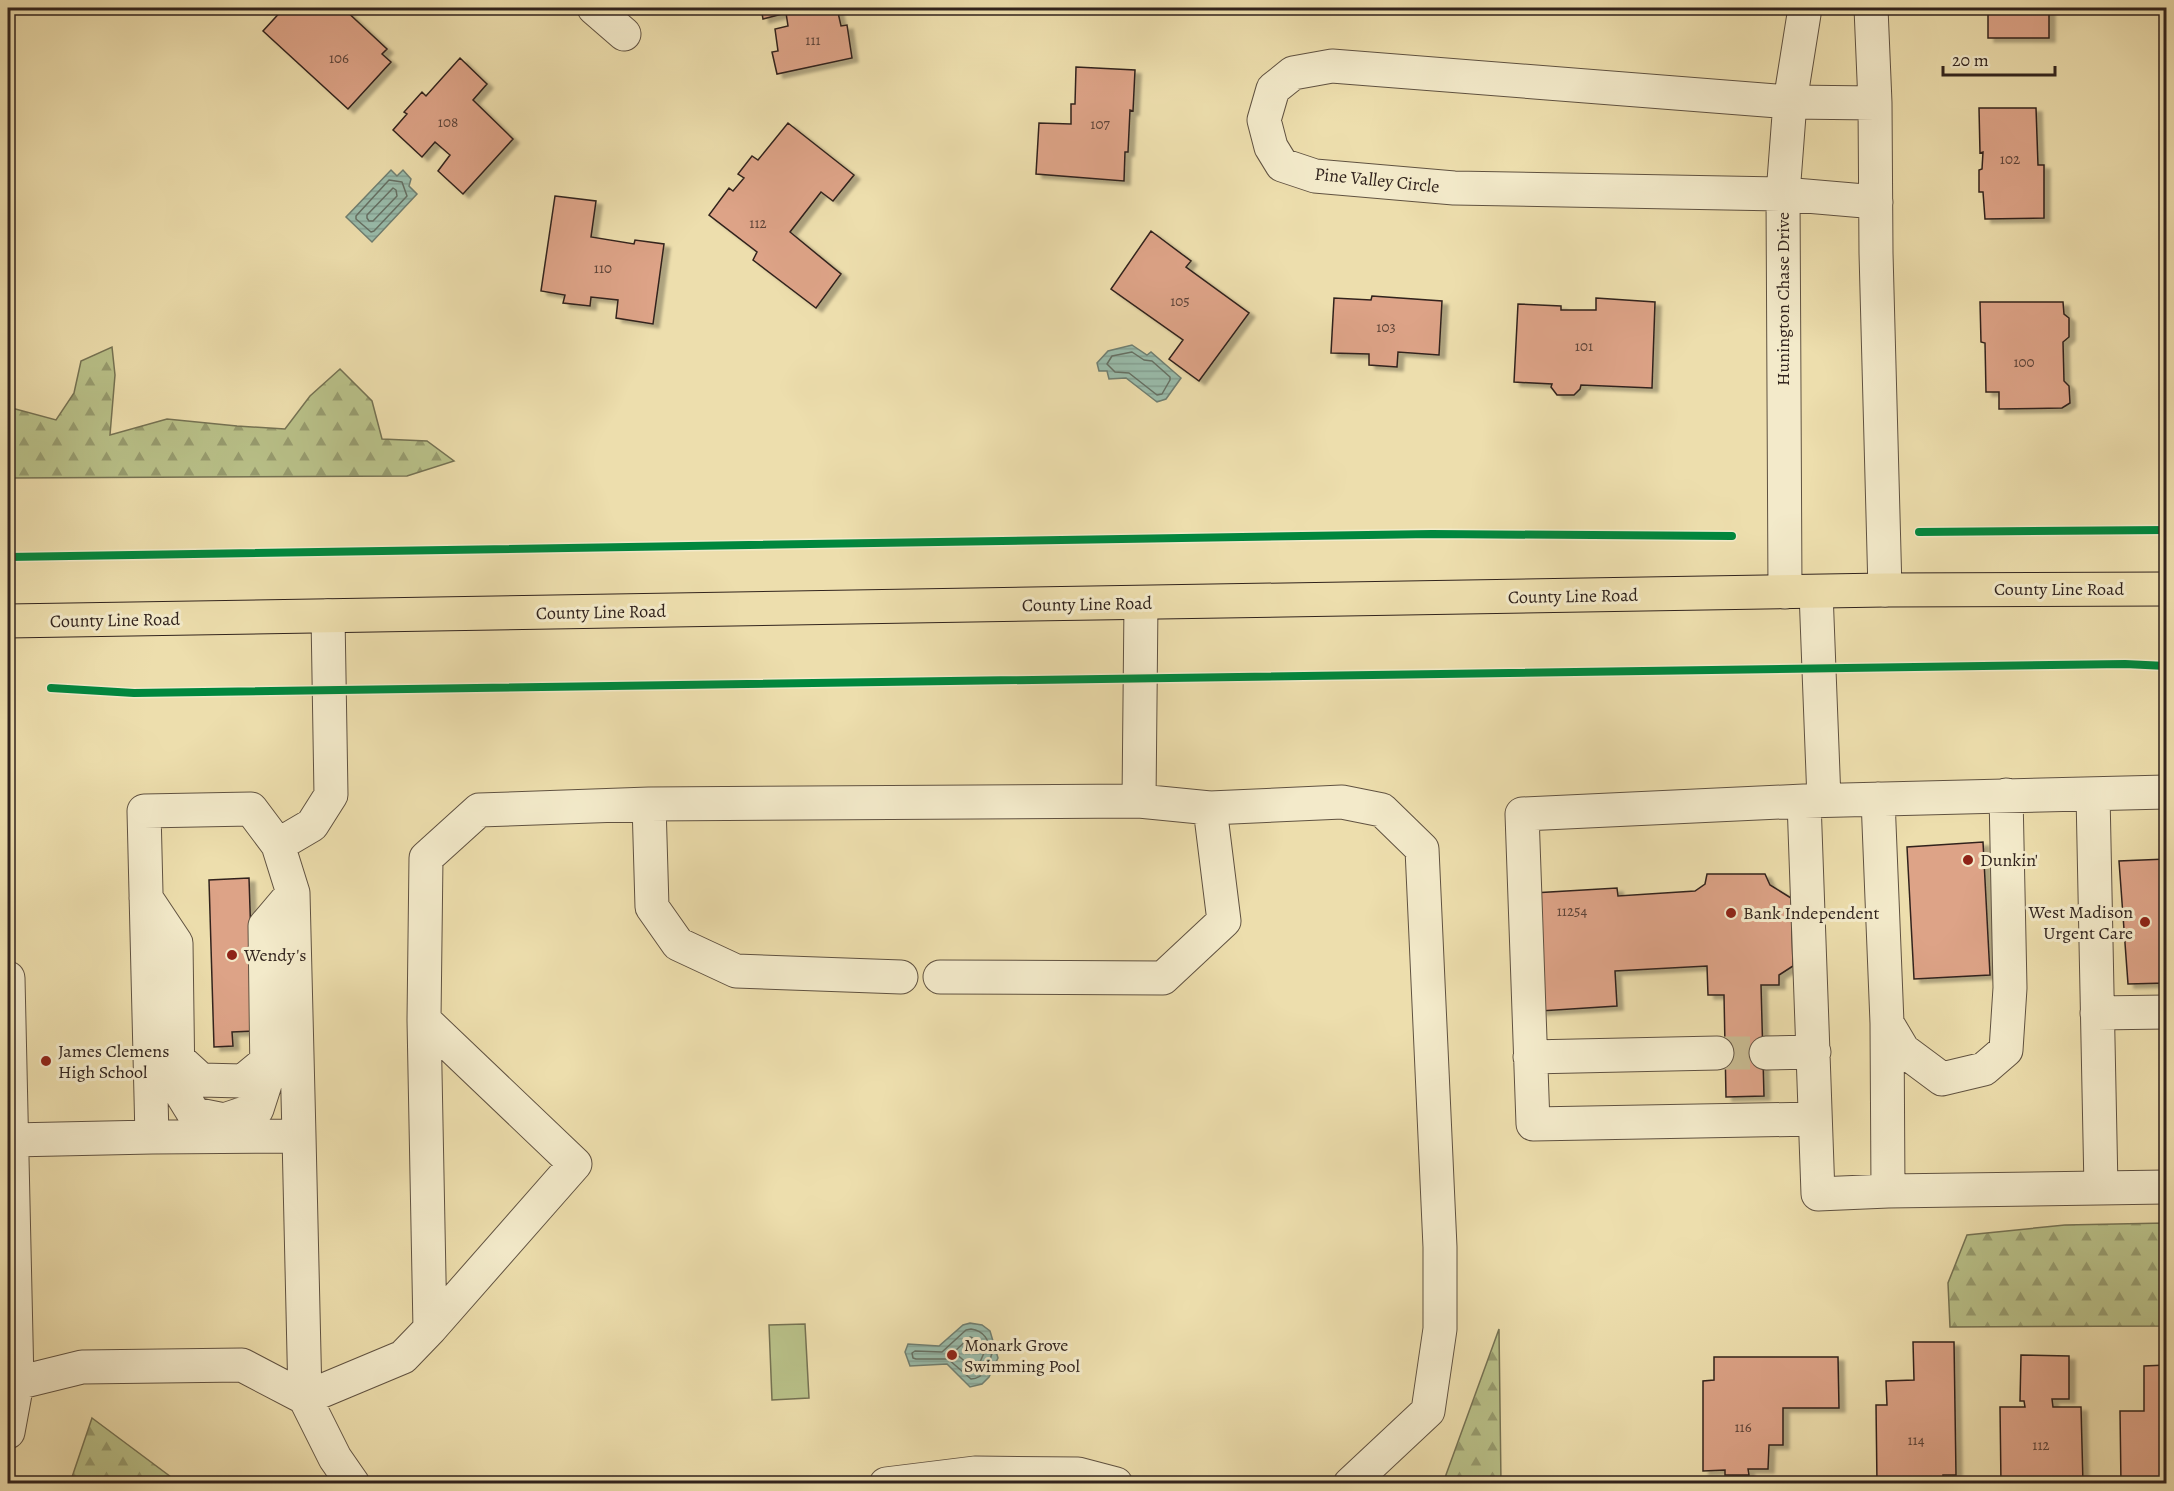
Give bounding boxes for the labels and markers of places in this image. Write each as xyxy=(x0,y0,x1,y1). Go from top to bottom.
place label: Dunkin' xyxy=(1980,848,2038,872)
marker: Dunkin' xyxy=(1961,853,1975,867)
place label: West Madison Urgent Care xyxy=(2028,900,2133,945)
place label: Bank Independent xyxy=(1743,901,1879,925)
marker: Bank Independent xyxy=(1724,906,1738,920)
marker: West Madison Urgent Care xyxy=(2138,915,2152,929)
place label: Wendy's xyxy=(243,943,307,967)
marker: Wendy's xyxy=(225,948,239,962)
place label: James Clemens High School xyxy=(58,1039,169,1084)
marker: James Clemens High School xyxy=(39,1054,53,1068)
place label: Monark Grove Swimming Pool xyxy=(964,1333,1080,1378)
marker: Monark Grove Swimming Pool xyxy=(945,1348,959,1362)

